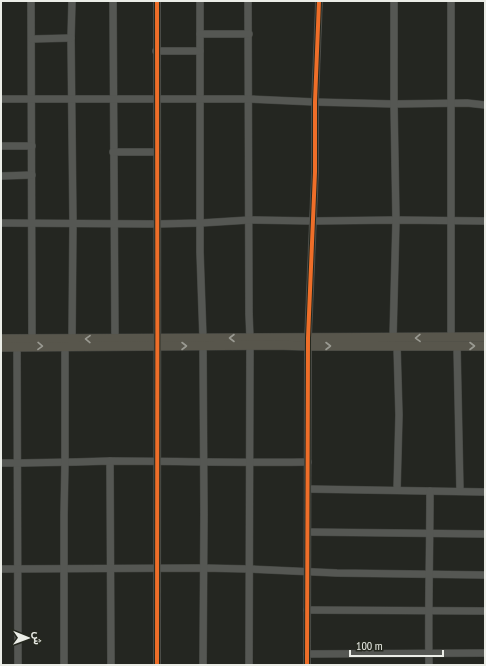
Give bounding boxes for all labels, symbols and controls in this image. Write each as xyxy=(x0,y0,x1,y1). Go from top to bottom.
one-way arrow xyxy=(85,334,91,343)
one-way arrow xyxy=(229,334,235,342)
one-way arrow xyxy=(415,334,421,342)
one-way arrow xyxy=(37,342,43,351)
one-way arrow xyxy=(181,342,187,350)
one-way arrow xyxy=(325,342,331,350)
one-way arrow xyxy=(469,342,475,350)
north arrow xyxy=(8,618,48,658)
text: ش xyxy=(31,631,45,645)
scale bar xyxy=(350,632,443,658)
text: 100 m xyxy=(356,638,383,653)

